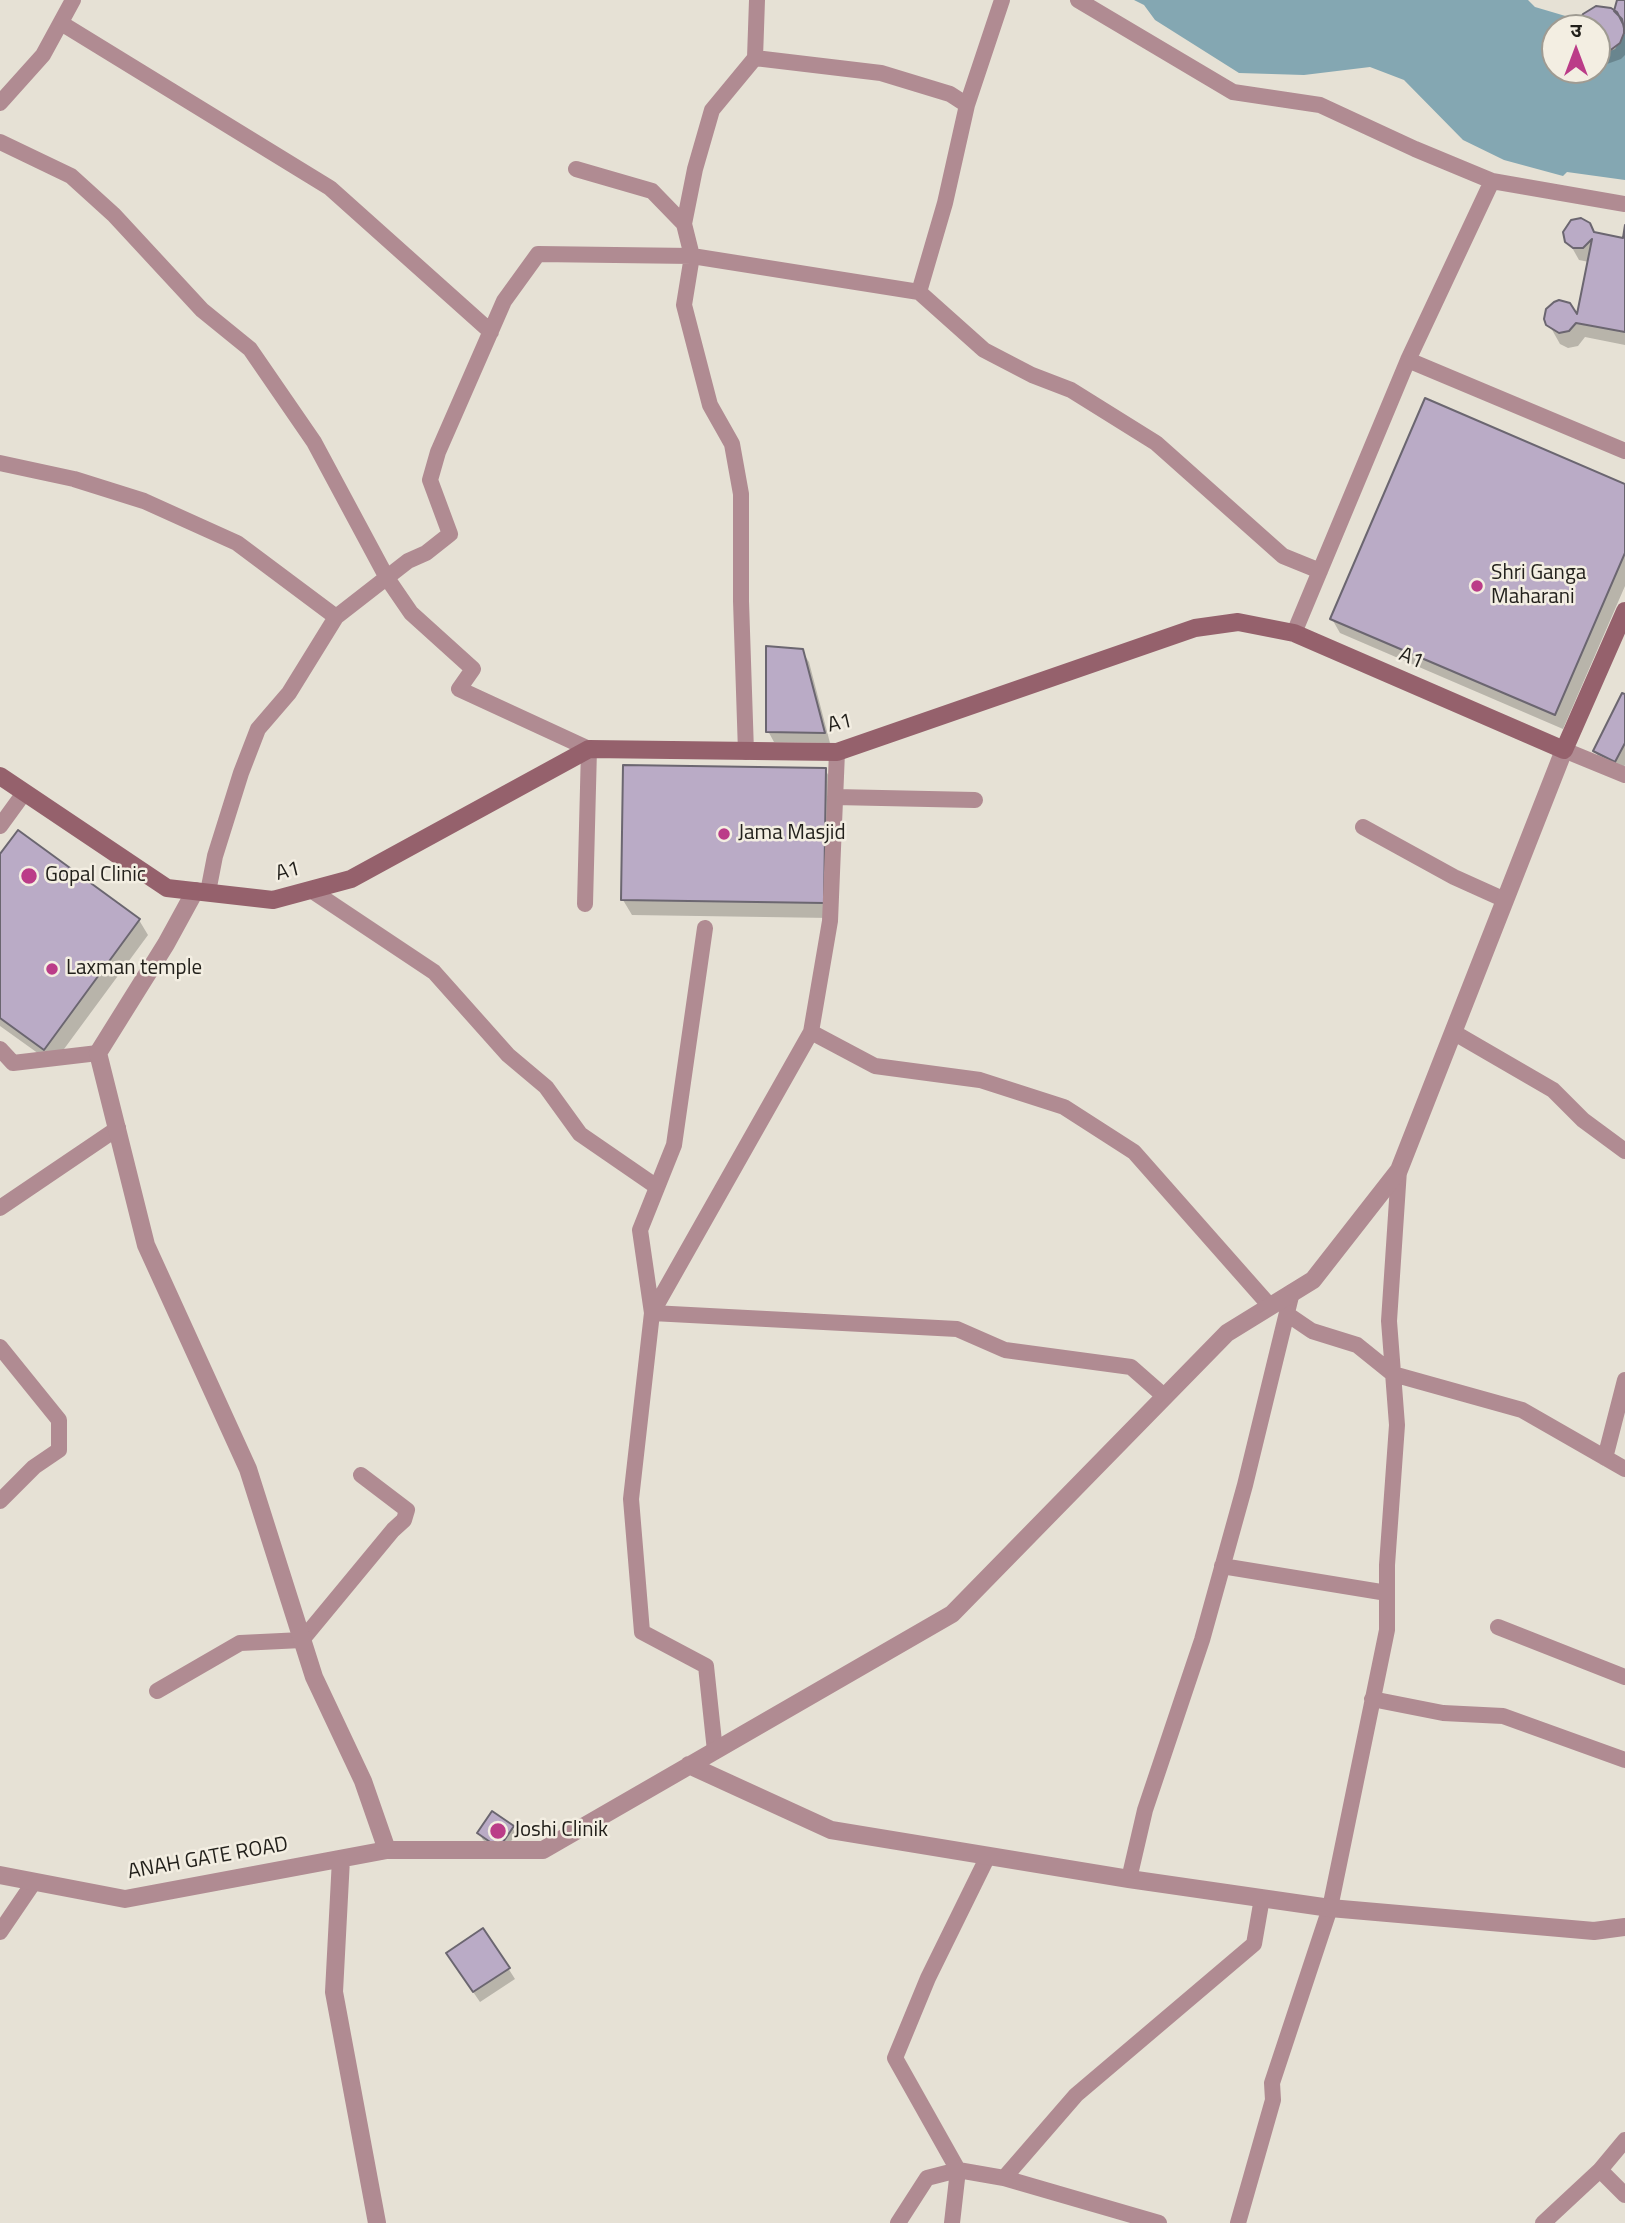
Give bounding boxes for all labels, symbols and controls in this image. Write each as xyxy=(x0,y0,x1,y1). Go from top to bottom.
north arrow xyxy=(1541,14,1611,84)
text: उ xyxy=(1570,15,1582,44)
place label: Shri Ganga Maharani xyxy=(1491,561,1586,611)
marker: Shri Ganga Maharani xyxy=(1469,578,1485,594)
street label: A1 xyxy=(1395,643,1427,675)
street label: A1 xyxy=(825,709,855,739)
place label: Jama Masjid xyxy=(738,821,846,847)
marker: Jama Masjid xyxy=(716,826,732,842)
street label: A1 xyxy=(273,857,303,887)
place label: Gopal Clinic xyxy=(45,863,146,889)
marker: Gopal Clinic xyxy=(19,866,39,886)
place label: Laxman temple xyxy=(66,956,202,982)
marker: Laxman temple xyxy=(44,961,60,977)
place label: Joshi Clinik xyxy=(514,1818,608,1844)
marker: Joshi Clinik xyxy=(488,1821,508,1841)
street label: ANAH GATE ROAD xyxy=(126,1832,290,1886)

